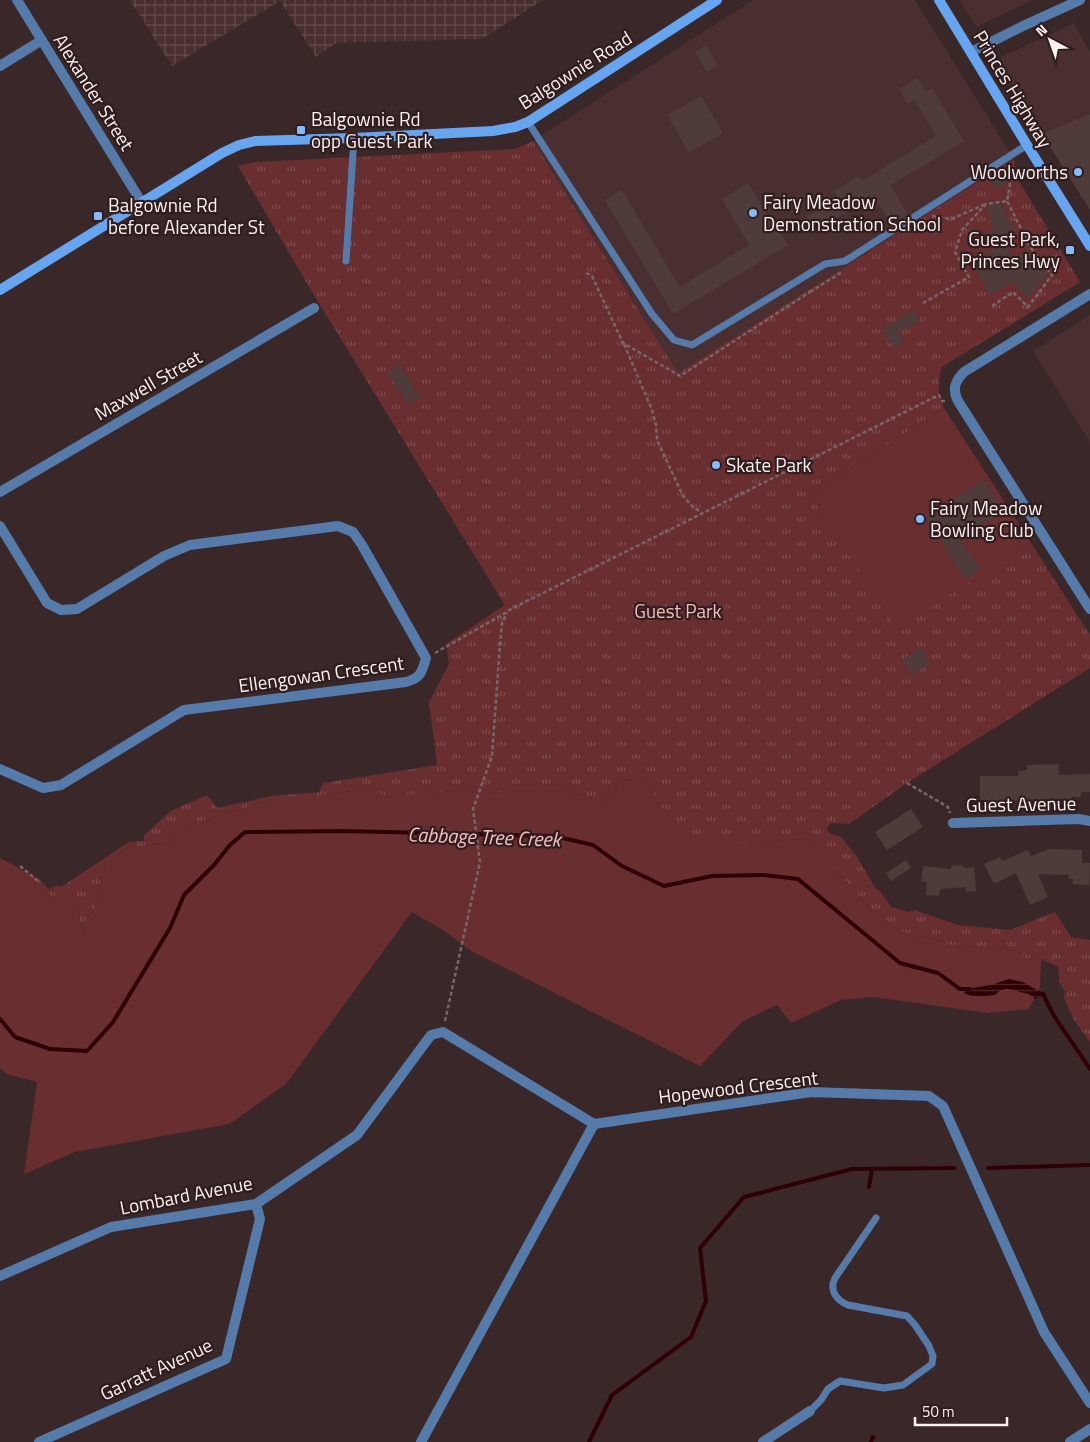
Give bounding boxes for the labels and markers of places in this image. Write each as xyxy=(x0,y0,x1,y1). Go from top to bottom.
place label: Balgownie Rd opp Guest Park xyxy=(311,104,433,155)
marker: Balgownie Rd opp Guest Park xyxy=(295,124,307,136)
place label: Woolworths xyxy=(970,157,1068,186)
marker: Woolworths xyxy=(1072,166,1084,178)
place label: Fairy Meadow Demonstration School xyxy=(763,187,941,238)
place label: Balgownie Rd before Alexander St xyxy=(108,190,265,241)
marker: Fairy Meadow Demonstration School xyxy=(747,207,759,219)
marker: Balgownie Rd before Alexander St xyxy=(92,210,104,222)
place label: Guest Park, Princes Hwy xyxy=(961,224,1060,275)
marker: Guest Park, Princes Hwy xyxy=(1064,244,1076,256)
place label: Skate Park xyxy=(726,450,812,479)
marker: Skate Park xyxy=(710,459,722,471)
place label: Fairy Meadow Bowling Club xyxy=(930,493,1042,544)
marker: Fairy Meadow Bowling Club xyxy=(914,513,926,525)

